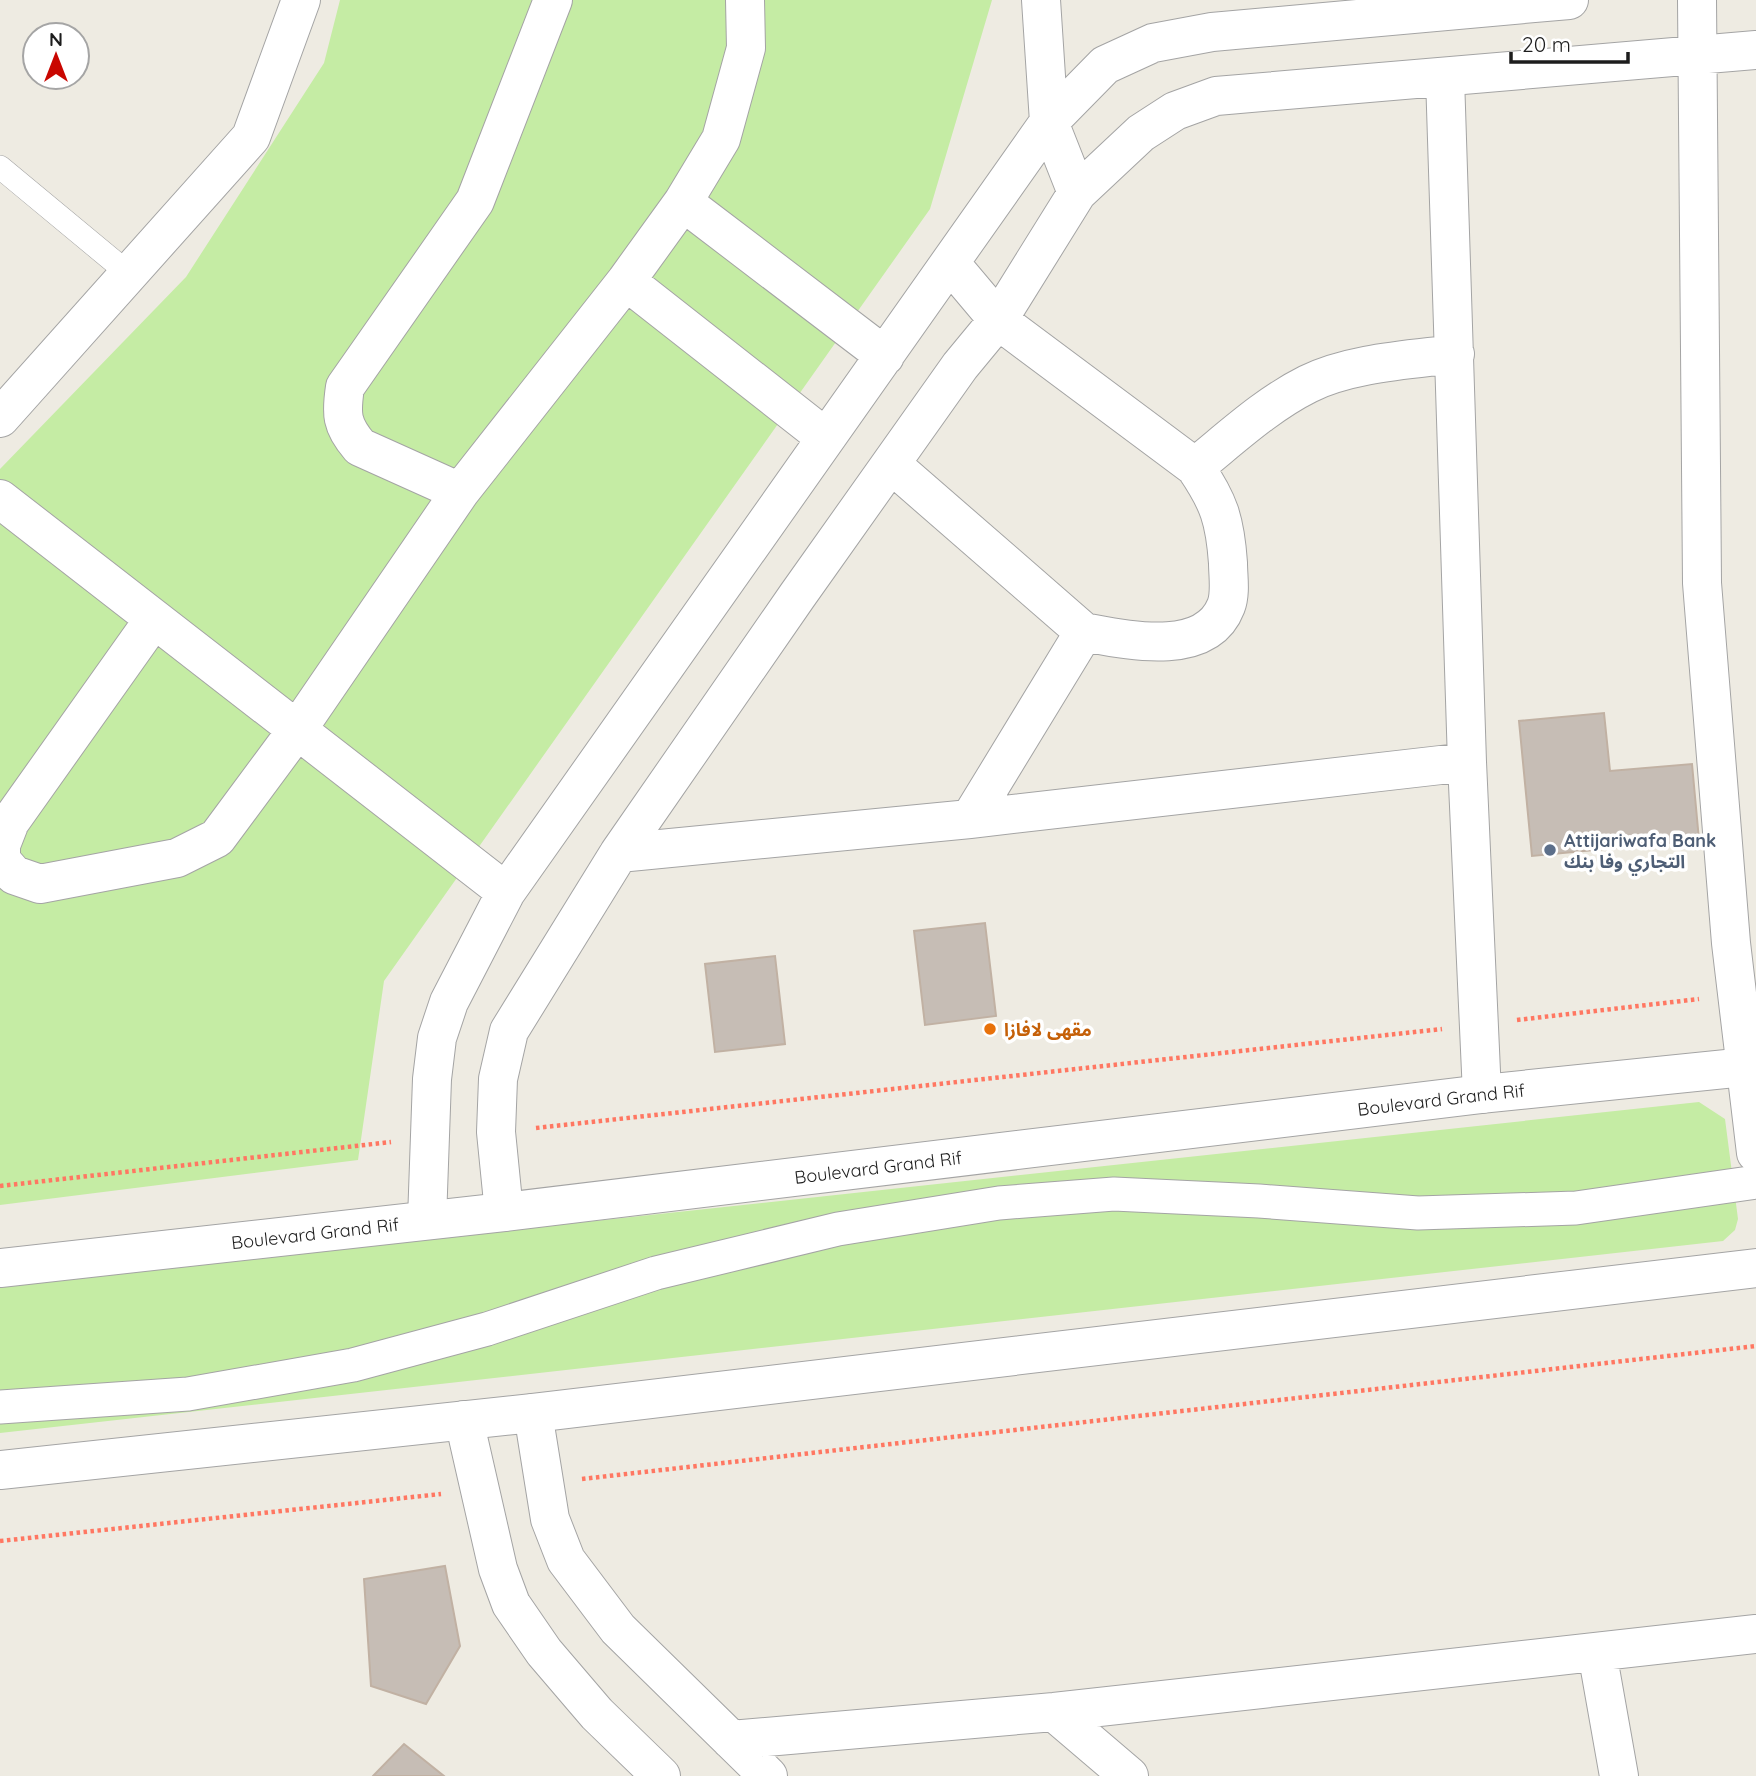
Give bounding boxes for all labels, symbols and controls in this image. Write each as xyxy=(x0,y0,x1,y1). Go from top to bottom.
north arrow xyxy=(21,21,91,91)
scale bar xyxy=(1511,21,1628,65)
text: N xyxy=(49,27,63,51)
text: 20 m xyxy=(1522,31,1571,57)
place label: Attijariwafa Bank التجاري وفا بنك xyxy=(1564,829,1716,876)
marker: Attijariwafa Bank التجاري وفا بنك xyxy=(1542,842,1558,858)
place label: مقهى لافازا xyxy=(1004,1018,1092,1041)
marker: مقهى لافازا xyxy=(982,1021,998,1037)
street label: Boulevard Grand Rif xyxy=(1356,1078,1527,1120)
street label: Boulevard Grand Rif xyxy=(793,1145,964,1188)
street label: Boulevard Grand Rif xyxy=(230,1212,401,1254)

